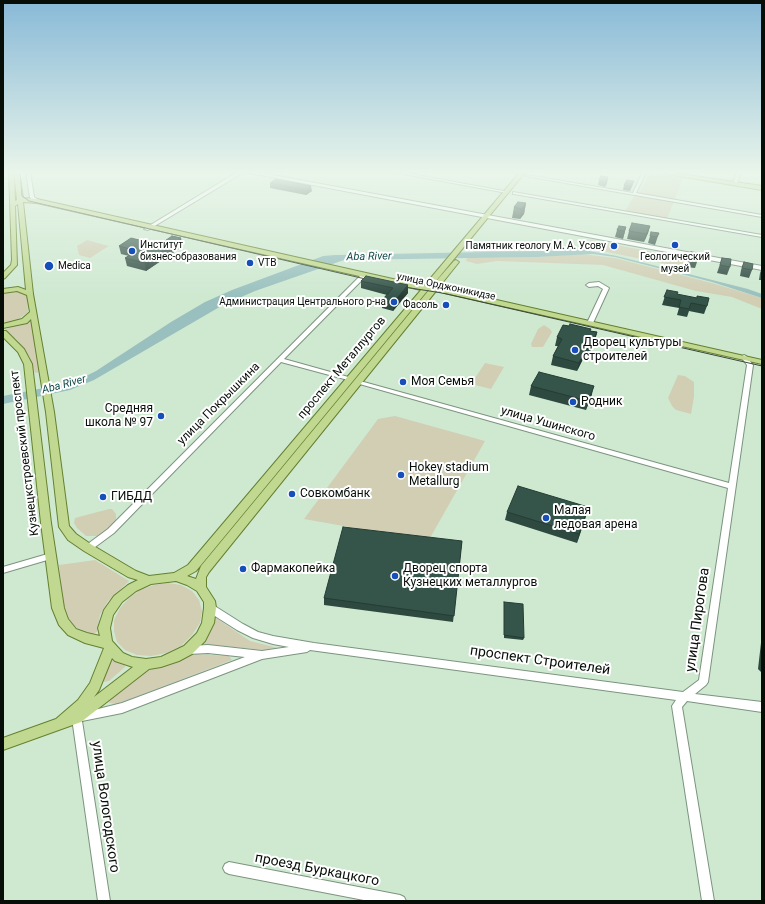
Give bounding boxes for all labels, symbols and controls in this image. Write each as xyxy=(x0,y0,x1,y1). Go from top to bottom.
place label: Институт бизнес-образования xyxy=(140,239,237,262)
place label: Памятник геологу М. А. Усову xyxy=(466,240,606,252)
marker: Геологический музей xyxy=(670,240,680,250)
marker: Памятник геологу М. А. Усову xyxy=(609,241,619,251)
marker: Институт бизнес-образования xyxy=(127,246,137,256)
water label: Aba River xyxy=(346,250,392,264)
place label: Геологический музей xyxy=(640,251,710,274)
place label: VTB xyxy=(258,257,277,269)
marker: VTB xyxy=(245,258,255,268)
marker: Medica xyxy=(43,260,55,272)
place label: Medica xyxy=(58,260,91,272)
street label: улица Орджоникидзе xyxy=(395,271,497,303)
place label: Администрация Центрального р-на xyxy=(219,296,386,308)
marker: Администрация Центрального р-на xyxy=(389,297,399,307)
place label: Фасоль xyxy=(403,299,438,311)
marker: Фасоль xyxy=(441,300,451,310)
street label: проспект Металлургов xyxy=(295,314,389,422)
place label: Дворец культуры строителей xyxy=(583,336,681,364)
marker: Дворец культуры строителей xyxy=(570,345,580,355)
street label: улица Покрышкина xyxy=(175,360,263,448)
street label: Кузнецкстроевский проспект xyxy=(8,369,42,537)
water label: Aba River xyxy=(41,373,87,397)
place label: Моя Семья xyxy=(411,375,474,389)
marker: Моя Семья xyxy=(398,377,408,387)
place label: Родник xyxy=(581,395,622,409)
marker: Родник xyxy=(568,397,578,407)
place label: Средняя школа № 97 xyxy=(85,402,153,430)
street label: улица Ушинского xyxy=(499,404,597,444)
marker: Средняя школа № 97 xyxy=(156,411,166,421)
place label: Hokey stadium Metallurg xyxy=(409,461,489,489)
marker: Hokey stadium Metallurg xyxy=(396,470,406,480)
place label: Совкомбанк xyxy=(300,487,370,501)
marker: Совкомбанк xyxy=(287,489,297,499)
place label: ГИБДД xyxy=(111,490,152,504)
marker: ГИБДД xyxy=(98,492,108,502)
place label: Малая ледовая арена xyxy=(554,504,637,532)
marker: Малая ледовая арена xyxy=(541,513,551,523)
place label: Фармакопейка xyxy=(251,562,335,576)
place label: Дворец спорта Кузнецких металлургов xyxy=(403,562,537,590)
marker: Фармакопейка xyxy=(238,564,248,574)
street label: улица Пирогова xyxy=(682,567,714,673)
marker: Дворец спорта Кузнецких металлургов xyxy=(390,571,400,581)
street label: проспект Строителей xyxy=(469,643,611,679)
street label: улица Вологодского xyxy=(87,740,123,874)
street label: проезд Буркацкого xyxy=(253,850,381,890)

